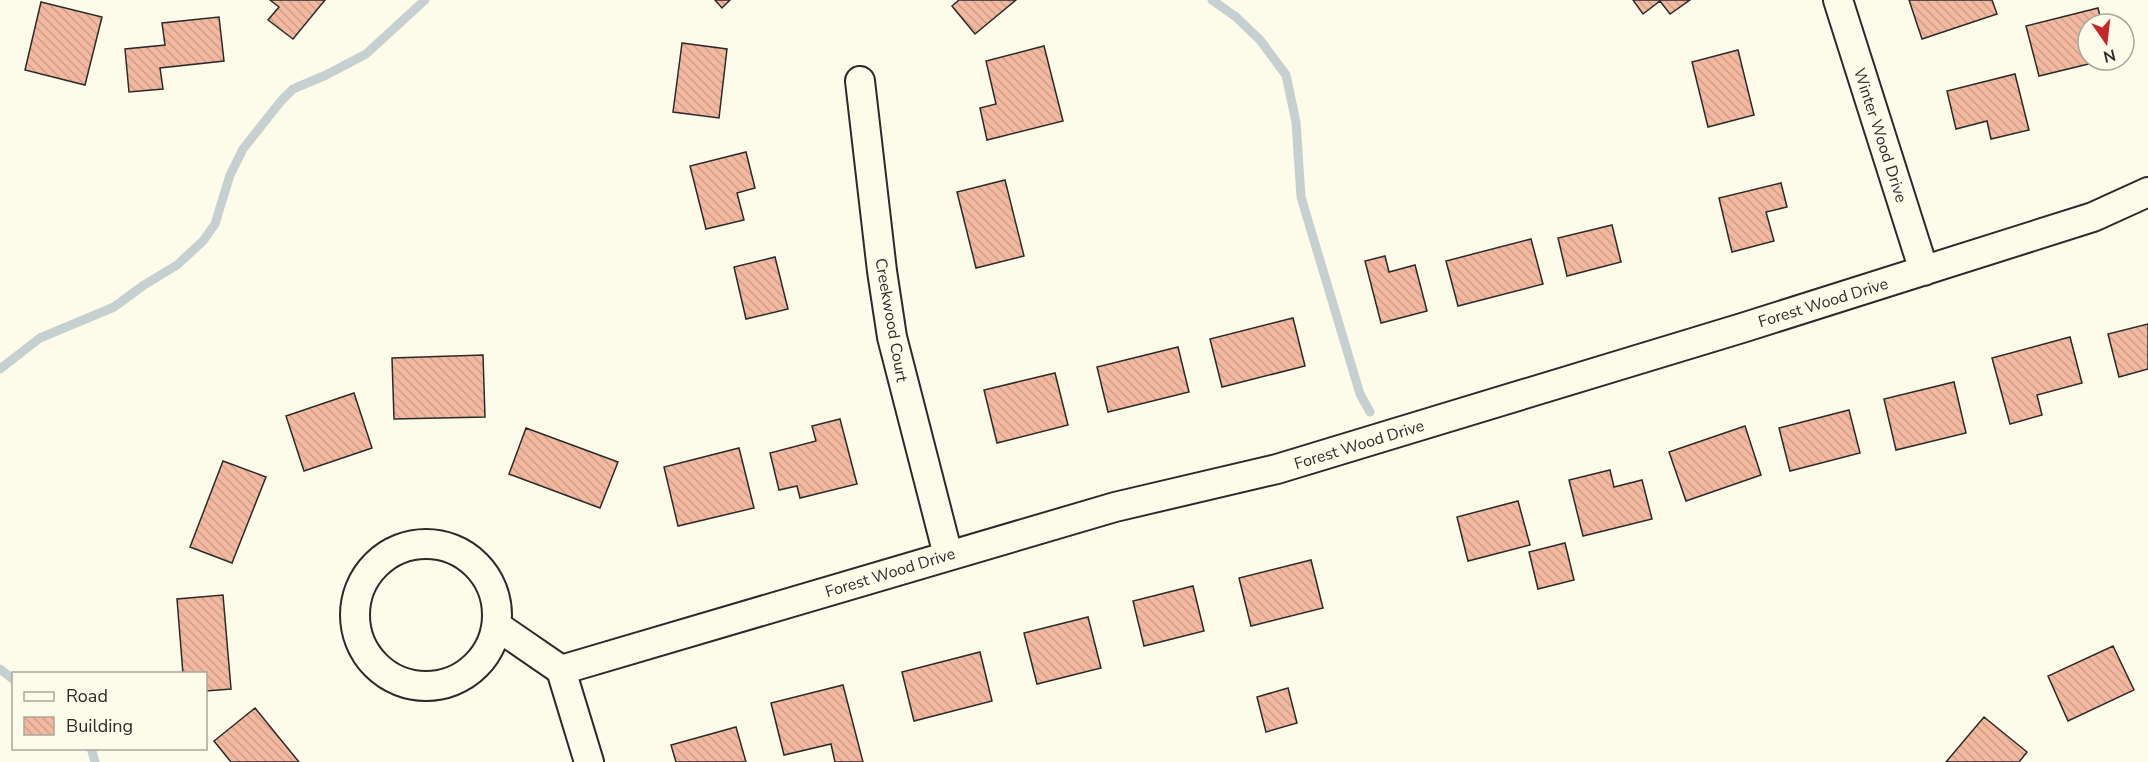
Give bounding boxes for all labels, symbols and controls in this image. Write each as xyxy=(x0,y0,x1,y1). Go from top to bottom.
north arrow xyxy=(2076,12,2136,72)
text: N xyxy=(2101,43,2118,68)
street label: Winter Wood Drive xyxy=(1848,65,1912,205)
street label: Creekwood Court xyxy=(869,256,913,384)
street label: Forest Wood Drive xyxy=(1756,273,1891,333)
street label: Forest Wood Drive xyxy=(1292,415,1427,475)
street label: Forest Wood Drive xyxy=(823,543,958,603)
legend xyxy=(12,672,207,750)
text: Road xyxy=(66,684,108,708)
text: Building xyxy=(66,714,133,738)

